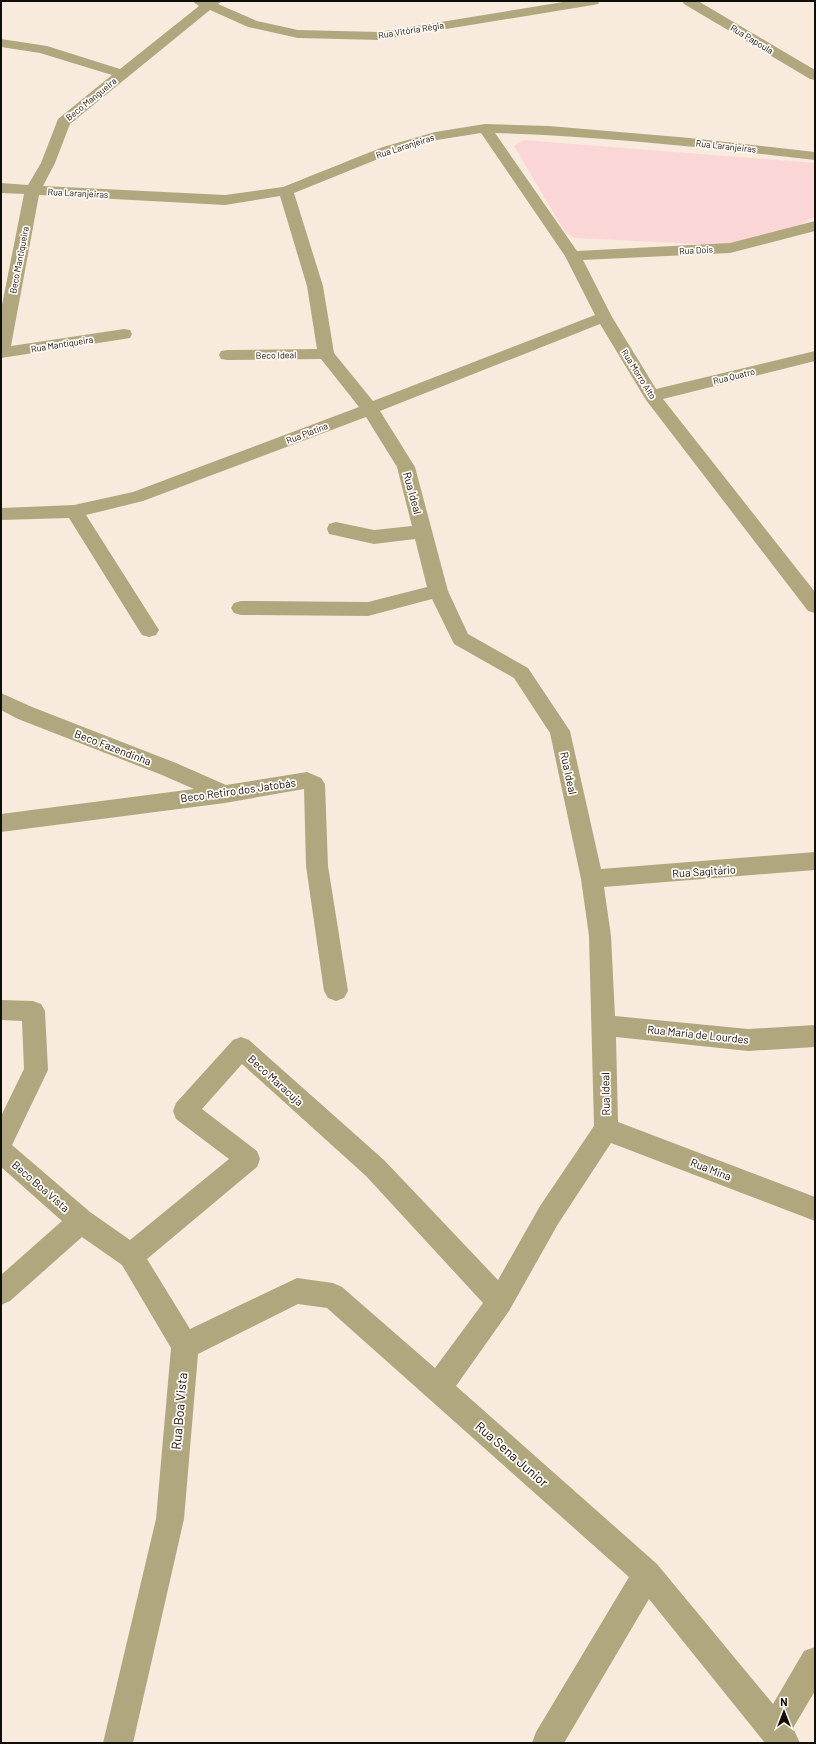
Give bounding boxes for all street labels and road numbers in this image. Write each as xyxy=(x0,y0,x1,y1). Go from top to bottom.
street label: Rua Vitória Régia xyxy=(377,19,445,41)
street label: Rua Papoula xyxy=(729,22,775,56)
street label: Beco Mangueira xyxy=(63,75,119,123)
street label: Rua Laranjeiras xyxy=(374,131,436,161)
street label: Rua Laranjeiras xyxy=(695,137,757,155)
street label: Rua Laranjeiras xyxy=(47,186,109,200)
street label: Beco Mantiqueira xyxy=(7,226,31,294)
street label: Rua Dois xyxy=(679,244,713,256)
street label: Rua Mantiqueira xyxy=(30,334,94,354)
street label: Rua Morro Alto xyxy=(619,347,659,401)
street label: Beco Ideal xyxy=(256,349,296,361)
street label: Rua Quatro xyxy=(712,365,756,387)
street label: Rua Platina xyxy=(285,420,329,446)
street label: Rua Ideal xyxy=(401,470,425,516)
street label: Beco Fazendinha xyxy=(73,726,153,768)
street label: Rua Ideal xyxy=(558,750,580,796)
street label: Beco Retiro dos Jatobás xyxy=(180,775,296,805)
street label: Rua Sagitário xyxy=(672,862,736,880)
street label: Rua Maria de Lourdes xyxy=(647,1022,749,1046)
street label: Beco Maracuja xyxy=(246,1052,306,1108)
street label: Rua Ideal xyxy=(598,1072,612,1116)
street label: Rua Mina xyxy=(689,1155,733,1183)
street label: Beco Boa Vista xyxy=(10,1158,72,1214)
street label: Rua Boa Vista xyxy=(168,1372,190,1450)
street label: Rua Sena Junior xyxy=(472,1418,552,1490)

